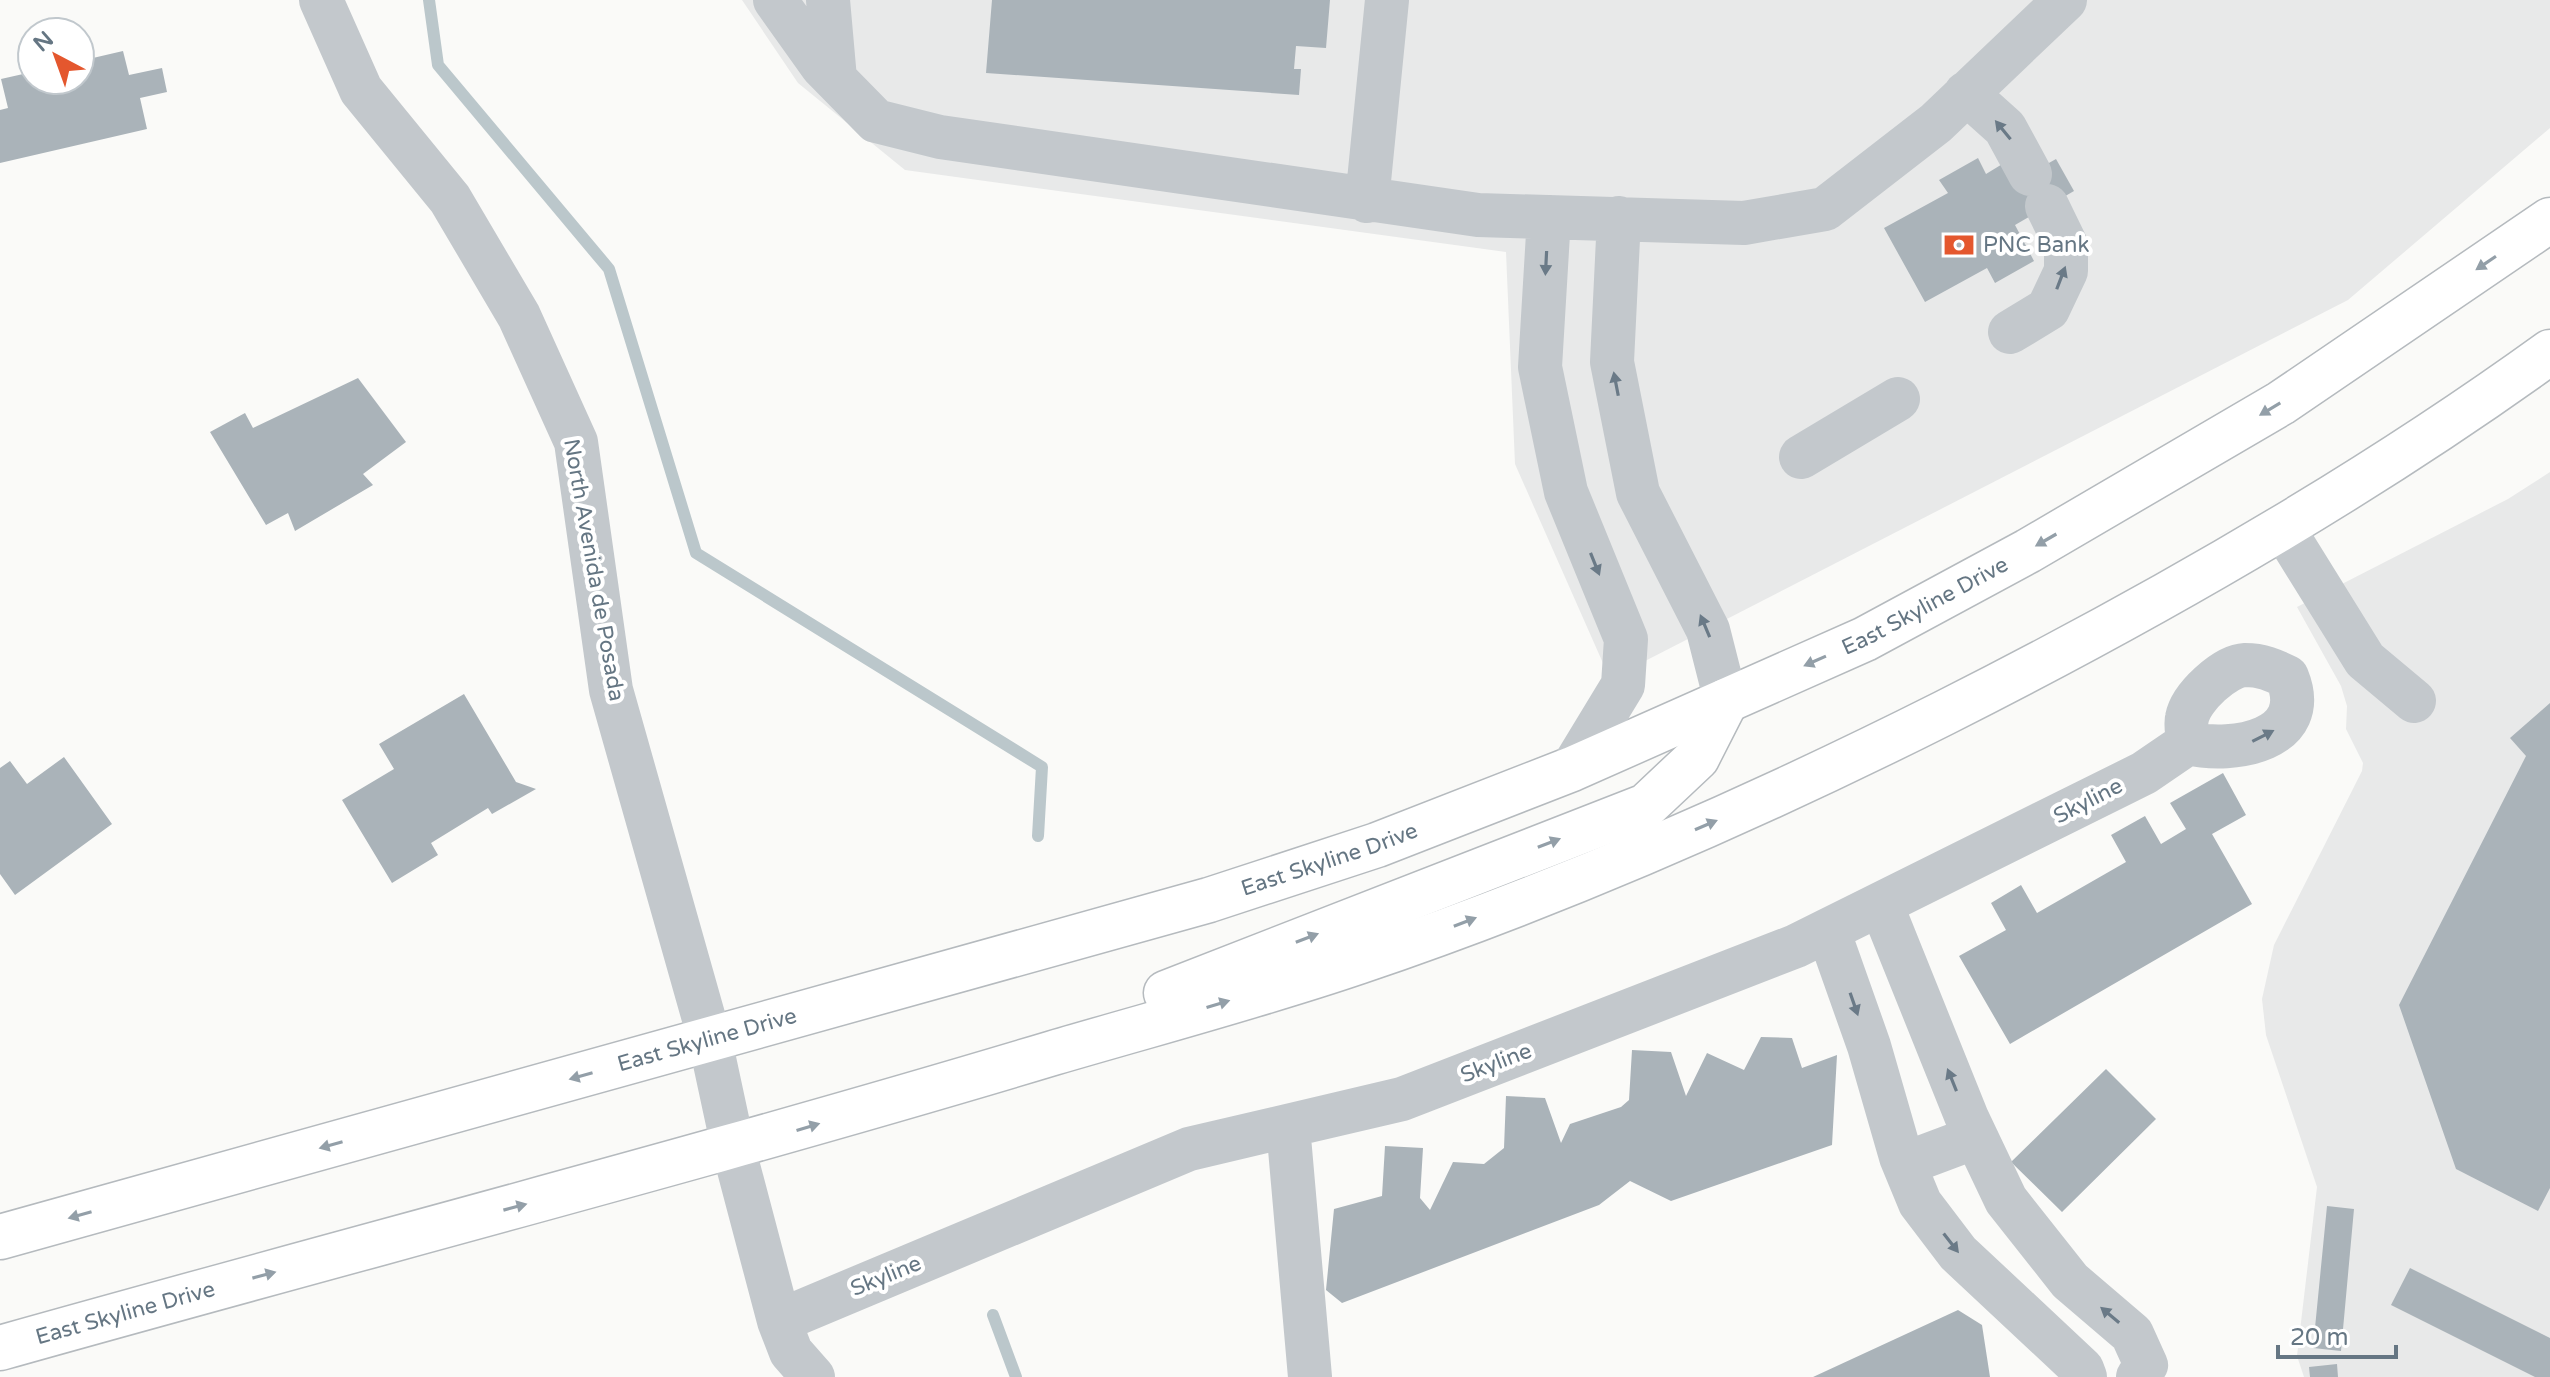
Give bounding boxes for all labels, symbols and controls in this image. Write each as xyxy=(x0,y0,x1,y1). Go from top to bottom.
north arrow xyxy=(16,16,96,96)
text: N xyxy=(28,26,59,57)
one-way arrow xyxy=(1995,119,2012,140)
bank icon: PNC Bank xyxy=(1942,228,1976,262)
place label: PNC Bank xyxy=(1983,232,2089,258)
one-way arrow xyxy=(1539,251,1552,276)
one-way arrow xyxy=(2475,256,2496,271)
one-way arrow xyxy=(2055,266,2068,290)
one-way arrow xyxy=(1610,371,1622,396)
one-way arrow xyxy=(2259,402,2281,416)
street label: North Avenida de Posada xyxy=(558,437,630,703)
one-way arrow xyxy=(2035,533,2057,547)
street label: East Skyline Drive xyxy=(1838,551,2013,661)
one-way arrow xyxy=(1589,552,1602,576)
one-way arrow xyxy=(1698,614,1711,637)
one-way arrow xyxy=(1804,654,1827,667)
one-way arrow xyxy=(2252,729,2275,743)
street label: Skyline xyxy=(2049,773,2127,829)
street label: East Skyline Drive xyxy=(1238,817,1421,902)
one-way arrow xyxy=(1694,818,1718,831)
one-way arrow xyxy=(1538,836,1562,849)
one-way arrow xyxy=(1453,915,1477,928)
one-way arrow xyxy=(1295,931,1319,944)
one-way arrow xyxy=(1849,992,1861,1016)
one-way arrow xyxy=(1207,997,1231,1010)
street label: East Skyline Drive xyxy=(615,1003,800,1077)
street label: Skyline xyxy=(1457,1038,1535,1088)
one-way arrow xyxy=(1945,1068,1958,1092)
one-way arrow xyxy=(569,1070,594,1082)
one-way arrow xyxy=(797,1120,821,1133)
one-way arrow xyxy=(318,1139,342,1152)
one-way arrow xyxy=(504,1200,528,1213)
one-way arrow xyxy=(67,1209,92,1221)
one-way arrow xyxy=(1942,1233,1958,1253)
street label: Skyline xyxy=(847,1250,925,1302)
one-way arrow xyxy=(252,1269,277,1281)
street label: East Skyline Drive xyxy=(33,1276,218,1350)
one-way arrow xyxy=(2100,1307,2120,1324)
scale bar xyxy=(2278,1309,2396,1359)
text: 20 m xyxy=(2290,1323,2348,1352)

